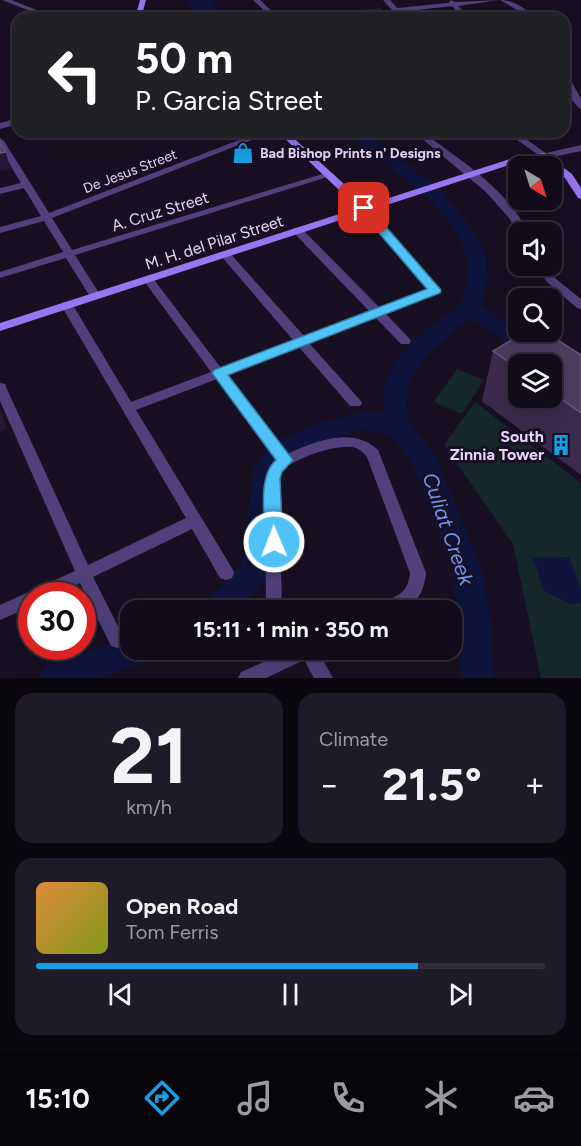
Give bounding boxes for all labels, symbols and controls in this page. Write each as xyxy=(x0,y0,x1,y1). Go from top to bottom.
text: 50 m xyxy=(135,33,233,84)
icon: left xyxy=(36,36,114,114)
text: P. Garcia Street xyxy=(135,84,323,117)
shop icon: Bad Bishop Prints n' Designs xyxy=(231,141,255,165)
place label: Bad Bishop Prints n' Designs xyxy=(260,145,441,162)
street label: De Jesus Street xyxy=(81,146,179,197)
north arrow xyxy=(508,156,562,210)
map controls xyxy=(508,156,562,408)
pin xyxy=(338,182,389,233)
street label: A. Cruz Street xyxy=(109,188,211,235)
icon: arrive xyxy=(347,191,380,224)
street label: M. H. del Pilar Street xyxy=(142,211,286,274)
button: sound xyxy=(508,222,562,276)
button: search xyxy=(508,288,562,342)
button: layers xyxy=(508,354,562,408)
place label: South Zinnia Tower xyxy=(450,427,544,464)
building icon: South Zinnia Tower xyxy=(549,433,573,457)
water label: Culiat Creek xyxy=(418,469,480,589)
position arrow xyxy=(242,510,306,574)
speed limit sign: 30 xyxy=(18,582,96,660)
text: 15:11 · 1 min · 350 m xyxy=(193,616,389,643)
text: 21 xyxy=(110,709,188,803)
text: Climate xyxy=(319,727,388,751)
text: 21.5° xyxy=(382,757,482,811)
text: − xyxy=(319,765,340,804)
text: + xyxy=(524,765,545,804)
text: km/h xyxy=(126,795,172,819)
text: Open Road xyxy=(126,893,238,920)
text: Tom Ferris xyxy=(126,920,219,944)
icon: previous xyxy=(104,978,137,1011)
icon: pause xyxy=(274,978,307,1011)
icon: next xyxy=(444,978,477,1011)
icon: directions xyxy=(141,1077,183,1119)
icon: music xyxy=(234,1077,276,1119)
icon: phone xyxy=(327,1077,369,1119)
icon: climate xyxy=(420,1077,462,1119)
icon: car xyxy=(513,1077,555,1119)
text: 15:10 xyxy=(26,1082,90,1115)

